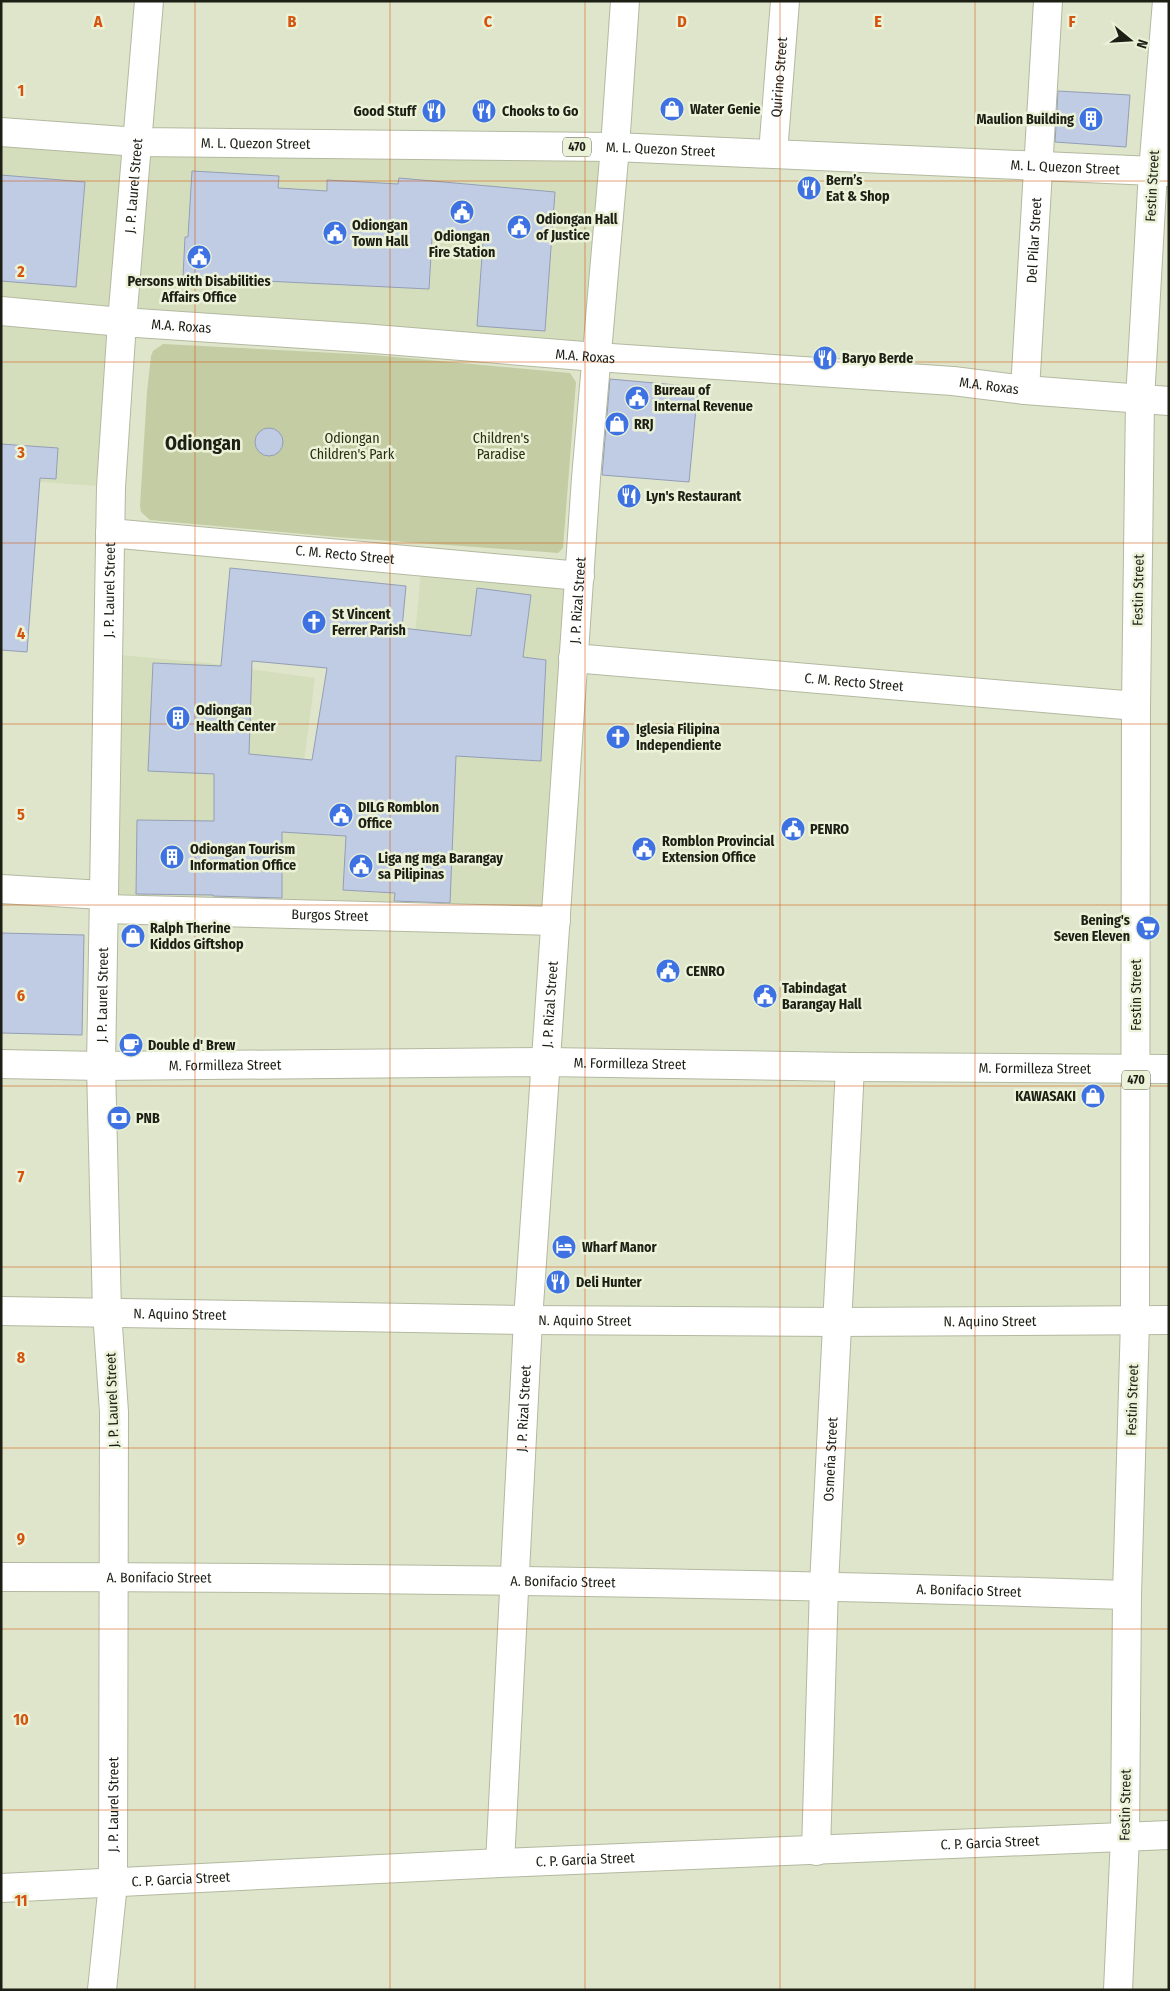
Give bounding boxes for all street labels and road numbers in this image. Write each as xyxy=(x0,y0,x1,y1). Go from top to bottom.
street label: Quirino Street xyxy=(768,36,791,118)
street label: M. L. Quezon Street xyxy=(201,135,311,153)
street label: J. P. Laurel Street xyxy=(121,137,146,234)
road number: 470 xyxy=(563,138,591,156)
street label: M. L. Quezon Street xyxy=(606,139,716,160)
street label: Festin Street xyxy=(1142,149,1163,222)
street label: M. L. Quezon Street xyxy=(1010,157,1121,179)
street label: Del Pilar Street xyxy=(1023,196,1045,284)
street label: M.A. Roxas xyxy=(151,316,212,337)
street label: M.A. Roxas xyxy=(555,346,616,367)
street label: M.A. Roxas xyxy=(958,374,1020,398)
street label: J. P. Laurel Street xyxy=(100,542,119,638)
street label: C. M. Recto Street xyxy=(295,542,396,568)
street label: Festin Street xyxy=(1129,554,1148,626)
street label: J. P. Rizal Street xyxy=(567,556,590,644)
street label: C. M. Recto Street xyxy=(804,670,905,695)
street label: Burgos Street xyxy=(291,906,369,925)
street label: J. P. Laurel Street xyxy=(93,947,112,1043)
street label: Festin Street xyxy=(1128,959,1145,1031)
street label: J. P. Rizal Street xyxy=(539,960,562,1048)
street label: M. Formilleza Street xyxy=(573,1054,687,1073)
street label: M. Formilleza Street xyxy=(169,1056,282,1074)
street label: M. Formilleza Street xyxy=(979,1060,1092,1078)
road number: 470 xyxy=(1122,1070,1150,1090)
street label: N. Aquino Street xyxy=(133,1305,227,1324)
street label: N. Aquino Street xyxy=(538,1312,632,1330)
street label: N. Aquino Street xyxy=(943,1313,1037,1330)
street label: J. P. Laurel Street xyxy=(102,1352,123,1448)
street label: Festin Street xyxy=(1123,1363,1142,1436)
street label: J. P. Rizal Street xyxy=(513,1364,535,1452)
street label: Osmeña Street xyxy=(820,1416,841,1502)
street label: A. Bonifacio Street xyxy=(106,1569,212,1587)
street label: A. Bonifacio Street xyxy=(510,1573,616,1591)
street label: A. Bonifacio Street xyxy=(916,1581,1022,1601)
street label: J. P. Laurel Street xyxy=(105,1757,122,1852)
street label: Festin Street xyxy=(1116,1769,1135,1841)
street label: C. P. Garcia Street xyxy=(940,1832,1040,1854)
street label: C. P. Garcia Street xyxy=(536,1849,635,1870)
street label: C. P. Garcia Street xyxy=(131,1869,231,1890)

